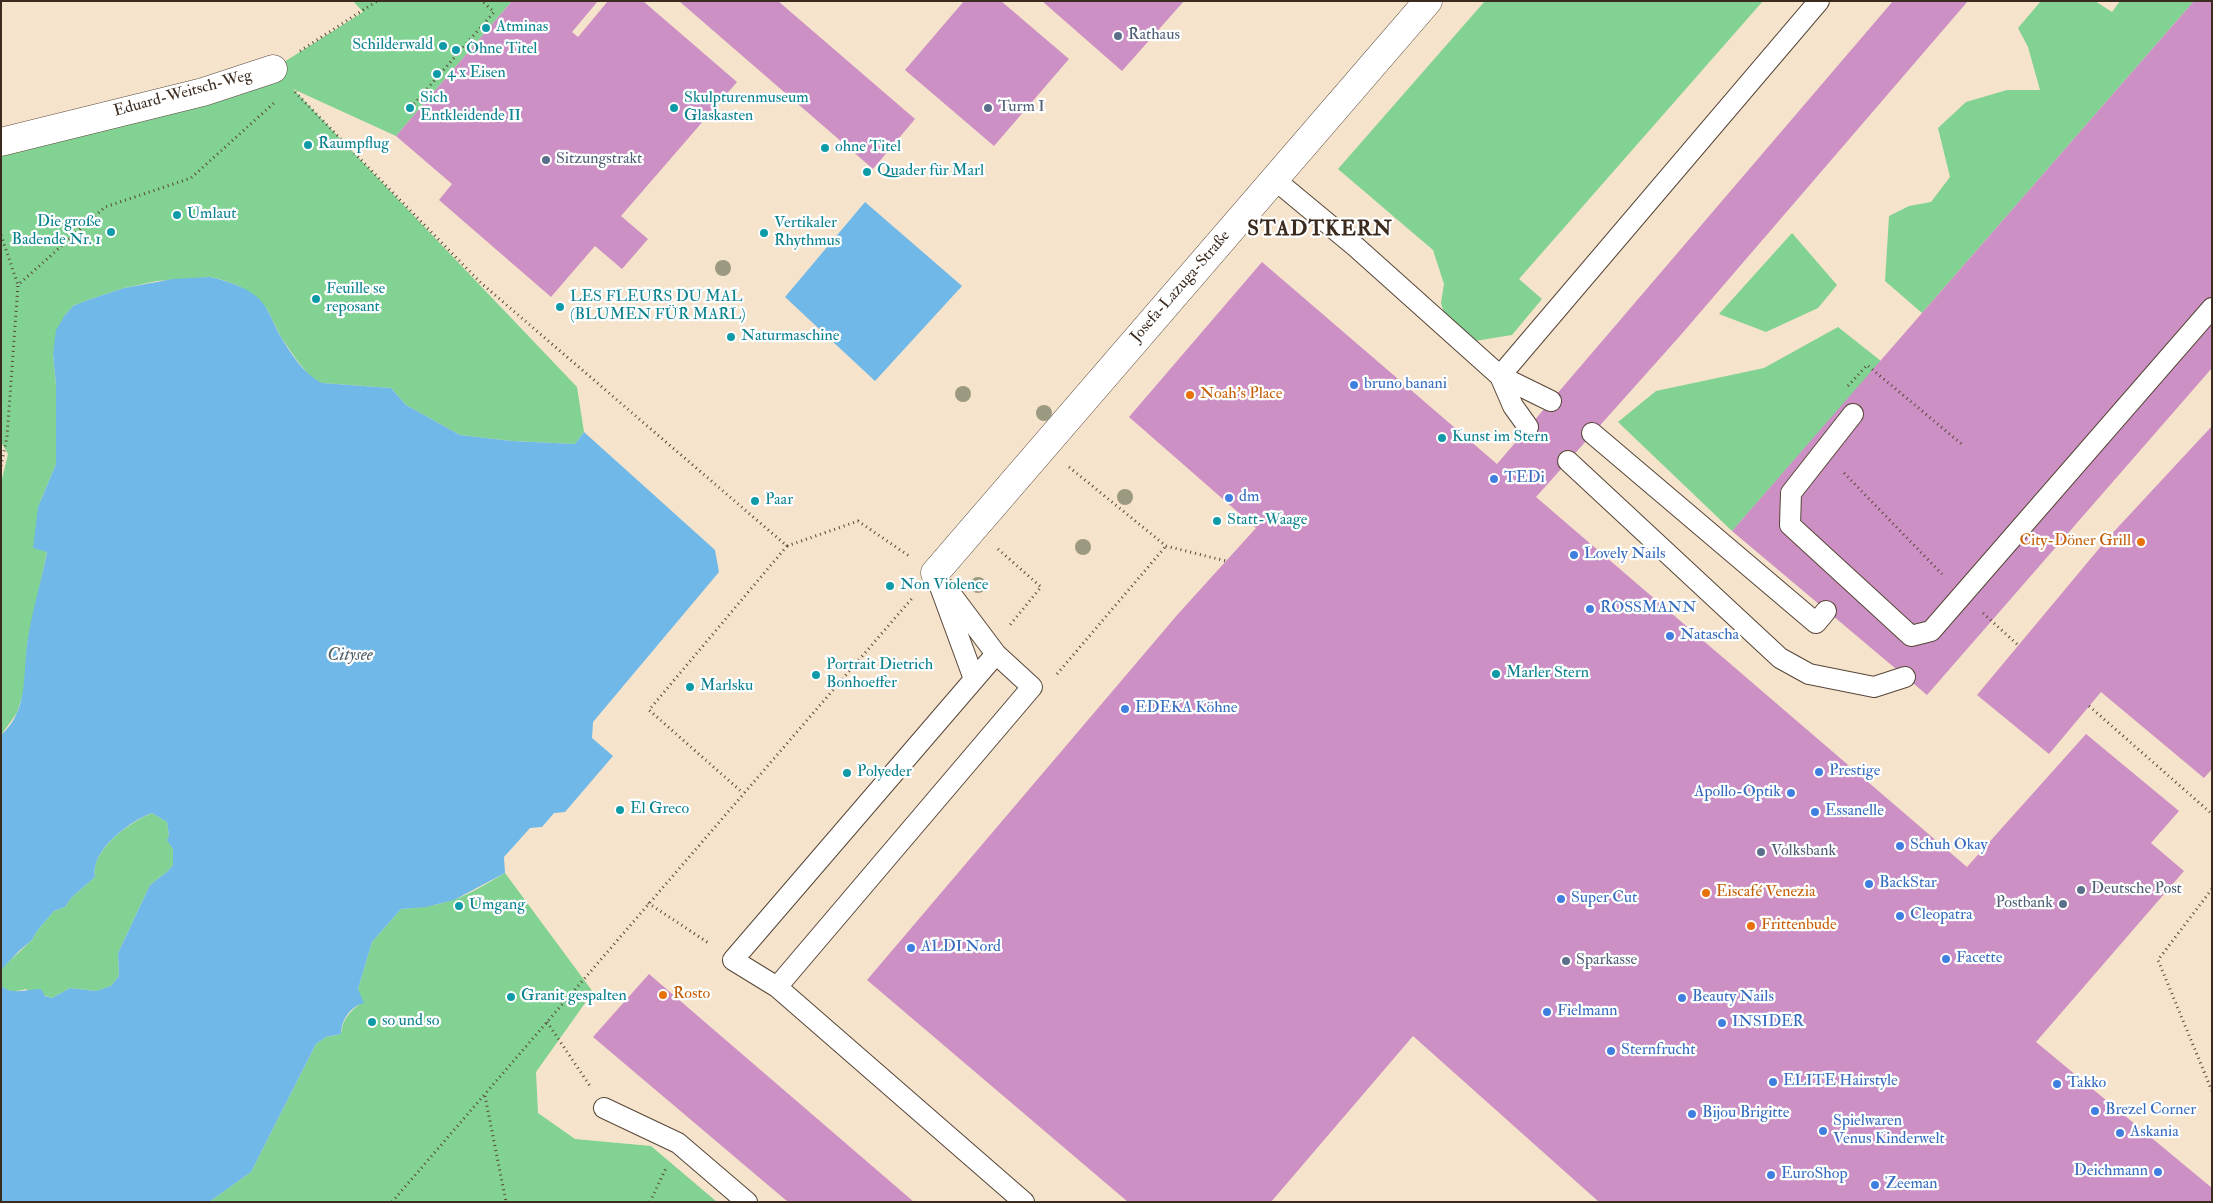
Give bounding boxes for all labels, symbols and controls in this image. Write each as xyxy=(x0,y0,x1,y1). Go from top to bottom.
place label: Atminas xyxy=(496,18,548,38)
marker: Atminas xyxy=(480,22,492,34)
place label: Rathaus xyxy=(1128,26,1180,46)
marker: Rathaus xyxy=(1112,30,1124,42)
place label: Schilderwald xyxy=(352,36,433,56)
marker: Schilderwald xyxy=(437,40,449,52)
place label: Ohne Titel xyxy=(466,40,537,60)
marker: Ohne Titel xyxy=(450,44,462,56)
place label: 4 x Eisen xyxy=(447,64,506,84)
street label: Eduard-Weitsch-Weg xyxy=(112,66,254,122)
marker: 4 x Eisen xyxy=(431,68,443,80)
place label: Sich Entkleidende II xyxy=(420,89,521,127)
place label: Skulpturenmuseum Glaskasten xyxy=(684,89,809,127)
place label: Turm I xyxy=(998,98,1045,118)
marker: Sich Entkleidende II xyxy=(404,102,416,114)
marker: Skulpturenmuseum Glaskasten xyxy=(668,102,680,114)
marker: Turm I xyxy=(982,102,994,114)
place label: Raumpflug xyxy=(318,135,389,155)
place label: ohne Titel xyxy=(835,138,901,158)
marker: Raumpflug xyxy=(302,139,314,151)
marker: ohne Titel xyxy=(819,142,831,154)
place label: Sitzungstrakt xyxy=(556,150,642,170)
marker: Sitzungstrakt xyxy=(540,154,552,166)
place label: Quader für Marl xyxy=(877,162,984,182)
marker: Quader für Marl xyxy=(861,166,873,178)
place label: Umlaut xyxy=(187,205,237,225)
marker: Umlaut xyxy=(171,209,183,221)
place label: Die große Badende Nr. 1 xyxy=(11,213,101,251)
place label: Vertikaler Rhythmus xyxy=(774,214,840,252)
district label: STADTKERN xyxy=(1246,217,1394,243)
marker: Die große Badende Nr. 1 xyxy=(105,226,117,238)
marker: Vertikaler Rhythmus xyxy=(758,227,770,239)
street label: Josefa-Lazuga-Straße xyxy=(1127,227,1235,347)
place label: Feuille se reposant xyxy=(326,280,385,318)
place label: LES FLEURS DU MAL (BLUMEN FÜR MARL) xyxy=(570,288,746,326)
marker: Feuille se reposant xyxy=(310,293,322,305)
marker: LES FLEURS DU MAL (BLUMEN FÜR MARL) xyxy=(554,301,566,313)
place label: Naturmaschine xyxy=(741,327,839,347)
marker: Naturmaschine xyxy=(725,331,737,343)
place label: bruno banani xyxy=(1364,375,1447,395)
marker: bruno banani xyxy=(1348,379,1360,391)
place label: Noah's Place xyxy=(1200,385,1282,405)
marker: Noah's Place xyxy=(1184,389,1196,401)
place label: Kunst im Stern xyxy=(1452,428,1548,448)
marker: Kunst im Stern xyxy=(1436,432,1448,444)
place label: TEDi xyxy=(1504,469,1545,489)
marker: TEDi xyxy=(1488,473,1500,485)
place label: dm xyxy=(1239,488,1259,508)
place label: Paar xyxy=(765,491,793,511)
marker: dm xyxy=(1223,492,1235,504)
marker: Paar xyxy=(749,495,761,507)
place label: Statt-Waage xyxy=(1227,511,1307,531)
marker: Statt-Waage xyxy=(1211,515,1223,527)
place label: City-Döner Grill xyxy=(2019,532,2131,552)
marker: City-Döner Grill xyxy=(2135,536,2147,548)
place label: Lovely Nails xyxy=(1584,545,1665,565)
marker: Lovely Nails xyxy=(1568,549,1580,561)
place label: Non Violence xyxy=(900,576,988,596)
marker: Non Violence xyxy=(884,580,896,592)
place label: ROSSMANN xyxy=(1600,599,1696,619)
marker: ROSSMANN xyxy=(1584,603,1596,615)
place label: Natascha xyxy=(1680,626,1739,646)
marker: Natascha xyxy=(1664,630,1676,642)
water label: Citysee xyxy=(327,645,373,667)
place label: Portrait Dietrich Bonhoeffer xyxy=(826,656,933,694)
place label: Marler Stern xyxy=(1506,664,1589,684)
marker: Marler Stern xyxy=(1490,668,1502,680)
marker: Portrait Dietrich Bonhoeffer xyxy=(810,669,822,681)
place label: Marlsku xyxy=(700,677,753,697)
marker: Marlsku xyxy=(684,681,696,693)
place label: EDEKA Köhne xyxy=(1135,699,1237,719)
marker: EDEKA Köhne xyxy=(1119,703,1131,715)
place label: Prestige xyxy=(1829,762,1880,782)
place label: Polyeder xyxy=(857,763,912,783)
marker: Prestige xyxy=(1813,766,1825,778)
marker: Polyeder xyxy=(841,767,853,779)
place label: Apollo-Optik xyxy=(1694,783,1781,803)
marker: Apollo-Optik xyxy=(1785,787,1797,799)
place label: El Greco xyxy=(630,800,689,820)
place label: Essanelle xyxy=(1825,802,1884,822)
marker: El Greco xyxy=(614,804,626,816)
marker: Essanelle xyxy=(1809,806,1821,818)
place label: Schuh Okay xyxy=(1910,836,1988,856)
marker: Schuh Okay xyxy=(1894,840,1906,852)
place label: Volksbank xyxy=(1771,842,1836,862)
marker: Volksbank xyxy=(1755,846,1767,858)
place label: BackStar xyxy=(1879,874,1937,894)
marker: BackStar xyxy=(1863,878,1875,890)
place label: Deutsche Post xyxy=(2091,880,2182,900)
place label: Eiscafé Venezia xyxy=(1716,883,1816,903)
marker: Deutsche Post xyxy=(2075,884,2087,896)
marker: Eiscafé Venezia xyxy=(1700,887,1712,899)
place label: Super Cut xyxy=(1571,889,1637,909)
marker: Super Cut xyxy=(1555,893,1567,905)
place label: Postbank xyxy=(1995,894,2053,914)
place label: Umgang xyxy=(469,896,525,916)
marker: Postbank xyxy=(2057,898,2069,910)
marker: Umgang xyxy=(453,900,465,912)
place label: Cleopatra xyxy=(1910,906,1973,926)
marker: Cleopatra xyxy=(1894,910,1906,922)
place label: Frittenbude xyxy=(1761,916,1837,936)
marker: Frittenbude xyxy=(1745,920,1757,932)
place label: ALDI Nord xyxy=(921,938,1001,958)
marker: ALDI Nord xyxy=(905,942,917,954)
place label: Facette xyxy=(1956,949,2002,969)
place label: Sparkasse xyxy=(1576,951,1637,971)
marker: Facette xyxy=(1940,953,1952,965)
marker: Sparkasse xyxy=(1560,955,1572,967)
place label: Rosto xyxy=(673,985,710,1005)
place label: Granit gespalten xyxy=(521,987,627,1007)
place label: Beauty Nails xyxy=(1692,988,1774,1008)
marker: Rosto xyxy=(657,989,669,1001)
marker: Granit gespalten xyxy=(505,991,517,1003)
marker: Beauty Nails xyxy=(1676,992,1688,1004)
place label: Fielmann xyxy=(1557,1002,1617,1022)
marker: Fielmann xyxy=(1541,1006,1553,1018)
place label: so und so xyxy=(382,1012,439,1032)
place label: INSIDER xyxy=(1732,1013,1804,1033)
marker: so und so xyxy=(366,1016,378,1028)
marker: INSIDER xyxy=(1716,1017,1728,1029)
place label: Sternfrucht xyxy=(1621,1041,1695,1061)
marker: Sternfrucht xyxy=(1605,1045,1617,1057)
place label: ELITE Hairstyle xyxy=(1783,1072,1898,1092)
place label: Takko xyxy=(2067,1074,2106,1094)
marker: ELITE Hairstyle xyxy=(1767,1076,1779,1088)
marker: Takko xyxy=(2051,1078,2063,1090)
place label: Brezel Corner xyxy=(2105,1101,2196,1121)
place label: Bijou Brigitte xyxy=(1702,1104,1789,1124)
marker: Brezel Corner xyxy=(2089,1105,2101,1117)
marker: Bijou Brigitte xyxy=(1686,1108,1698,1120)
place label: Spielwaren Venus Kinderwelt xyxy=(1833,1112,1945,1150)
place label: Askania xyxy=(2130,1123,2179,1143)
marker: Spielwaren Venus Kinderwelt xyxy=(1817,1125,1829,1137)
marker: Askania xyxy=(2114,1127,2126,1139)
place label: Deichmann xyxy=(2074,1162,2148,1182)
place label: EuroShop xyxy=(1781,1165,1847,1185)
marker: Deichmann xyxy=(2152,1166,2164,1178)
marker: EuroShop xyxy=(1765,1169,1777,1181)
place label: Zeeman xyxy=(1885,1175,1938,1195)
marker: Zeeman xyxy=(1869,1179,1881,1191)

